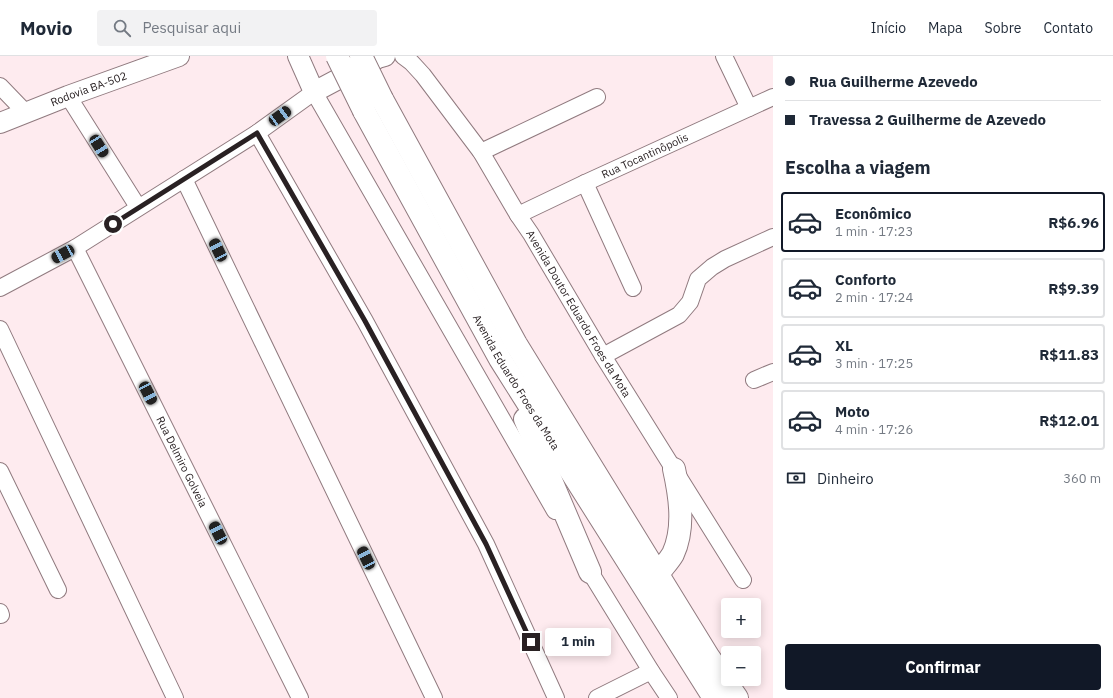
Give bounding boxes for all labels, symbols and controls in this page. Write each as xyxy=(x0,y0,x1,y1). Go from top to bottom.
search box xyxy=(97,10,377,46)
text: Movio xyxy=(20,16,73,40)
icon: search xyxy=(111,17,133,39)
text: Pesquisar aqui xyxy=(143,18,241,37)
text: Início xyxy=(871,19,906,37)
text: Mapa xyxy=(928,19,963,37)
text: Sobre xyxy=(985,19,1021,37)
text: Contato xyxy=(1043,19,1093,37)
street label: Rodovia BA-502 xyxy=(48,68,129,109)
text: Rua Guilherme Azevedo xyxy=(809,72,978,91)
car xyxy=(267,104,293,128)
text: Travessa 2 Guilherme de Azevedo xyxy=(809,110,1046,129)
street label: Rua Tocantinôpolis xyxy=(599,130,690,182)
car xyxy=(88,133,110,159)
text: Escolha a viagem xyxy=(785,156,931,179)
icon: car xyxy=(787,204,823,240)
text: Econômico xyxy=(835,204,911,223)
text: R$6.96 xyxy=(1048,213,1099,232)
route start xyxy=(104,215,122,233)
text: 1 min · 17:23 xyxy=(835,223,913,240)
street label: Avenida Doutor Eduardo Froes da Mota xyxy=(523,228,634,400)
car xyxy=(207,237,229,263)
car xyxy=(50,243,76,265)
icon: car xyxy=(787,270,823,306)
text: Conforto xyxy=(835,270,896,289)
text: R$9.39 xyxy=(1048,279,1099,298)
text: 2 min · 17:24 xyxy=(835,289,913,306)
street label: Avenida Eduardo Froes da Mota xyxy=(470,312,563,453)
icon: car xyxy=(787,336,823,372)
text: XL xyxy=(835,336,853,355)
text: R$11.83 xyxy=(1039,345,1099,364)
text: 3 min · 17:25 xyxy=(835,355,913,372)
car xyxy=(137,380,159,406)
icon: car xyxy=(787,402,823,438)
text: Moto xyxy=(835,402,870,421)
text: R$12.01 xyxy=(1039,411,1099,430)
street label: Rua Delmiro Golveia xyxy=(153,414,211,510)
text: 4 min · 17:26 xyxy=(835,421,913,438)
icon: cash xyxy=(785,467,807,489)
text: Dinheiro xyxy=(817,469,874,488)
text: 360 m xyxy=(1063,470,1101,487)
car xyxy=(207,520,229,546)
car xyxy=(355,545,377,571)
map controls xyxy=(721,598,761,686)
button: + xyxy=(721,598,761,638)
callout: 1 min xyxy=(545,628,611,656)
route end xyxy=(522,633,540,651)
text: 1 min xyxy=(561,633,595,650)
button: Confirmar xyxy=(785,644,1101,690)
button: − xyxy=(721,646,761,686)

